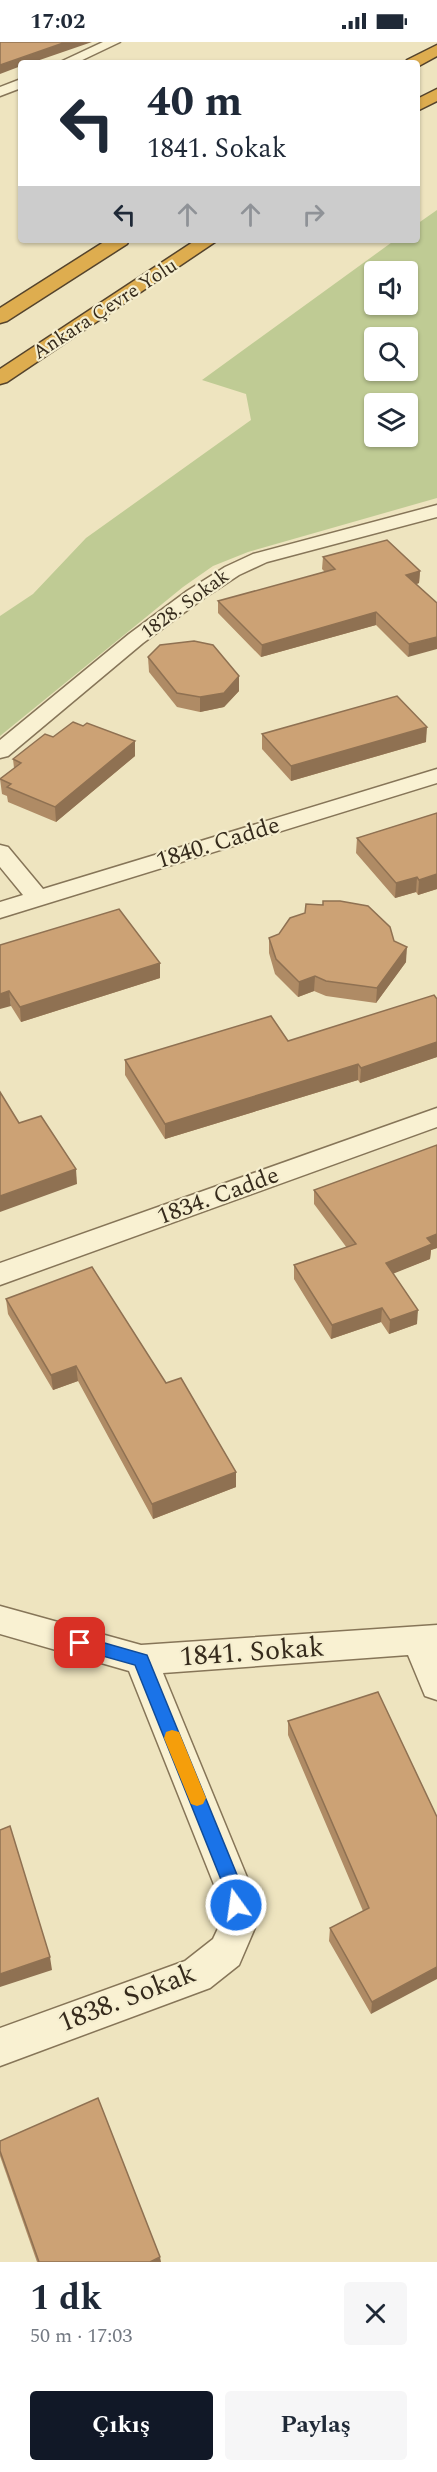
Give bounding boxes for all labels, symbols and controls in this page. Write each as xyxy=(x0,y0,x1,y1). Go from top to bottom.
text: 17:02 xyxy=(30,5,85,38)
text: 40 m xyxy=(147,71,242,134)
icon: left xyxy=(48,84,126,162)
text: 1841. Sokak xyxy=(147,128,287,170)
icon: left xyxy=(108,198,141,231)
icon: ahead xyxy=(171,198,204,231)
icon: ahead xyxy=(234,198,267,231)
icon: right xyxy=(297,198,330,231)
street label: Ankara Çevre Yolu xyxy=(27,251,183,367)
map controls xyxy=(364,261,418,447)
button: sound xyxy=(364,261,418,315)
button: search xyxy=(364,327,418,381)
button: layers xyxy=(364,393,418,447)
street label: 1828. Sokak xyxy=(134,561,236,647)
street label: 1840. Cadde xyxy=(152,807,284,879)
street label: 1834. Cadde xyxy=(152,1157,284,1235)
pin xyxy=(54,1617,105,1668)
street label: 1841. Sokak xyxy=(178,1625,326,1679)
icon: arrive xyxy=(63,1626,96,1659)
position arrow xyxy=(204,1873,268,1937)
street label: 1838. Sokak xyxy=(52,1952,202,2044)
text: 1 dk xyxy=(30,2271,102,2326)
button: close xyxy=(344,2282,407,2345)
text: 50 m · 17:03 xyxy=(30,2321,132,2351)
button: Çıkış xyxy=(30,2391,213,2460)
button: Paylaş xyxy=(225,2391,407,2460)

